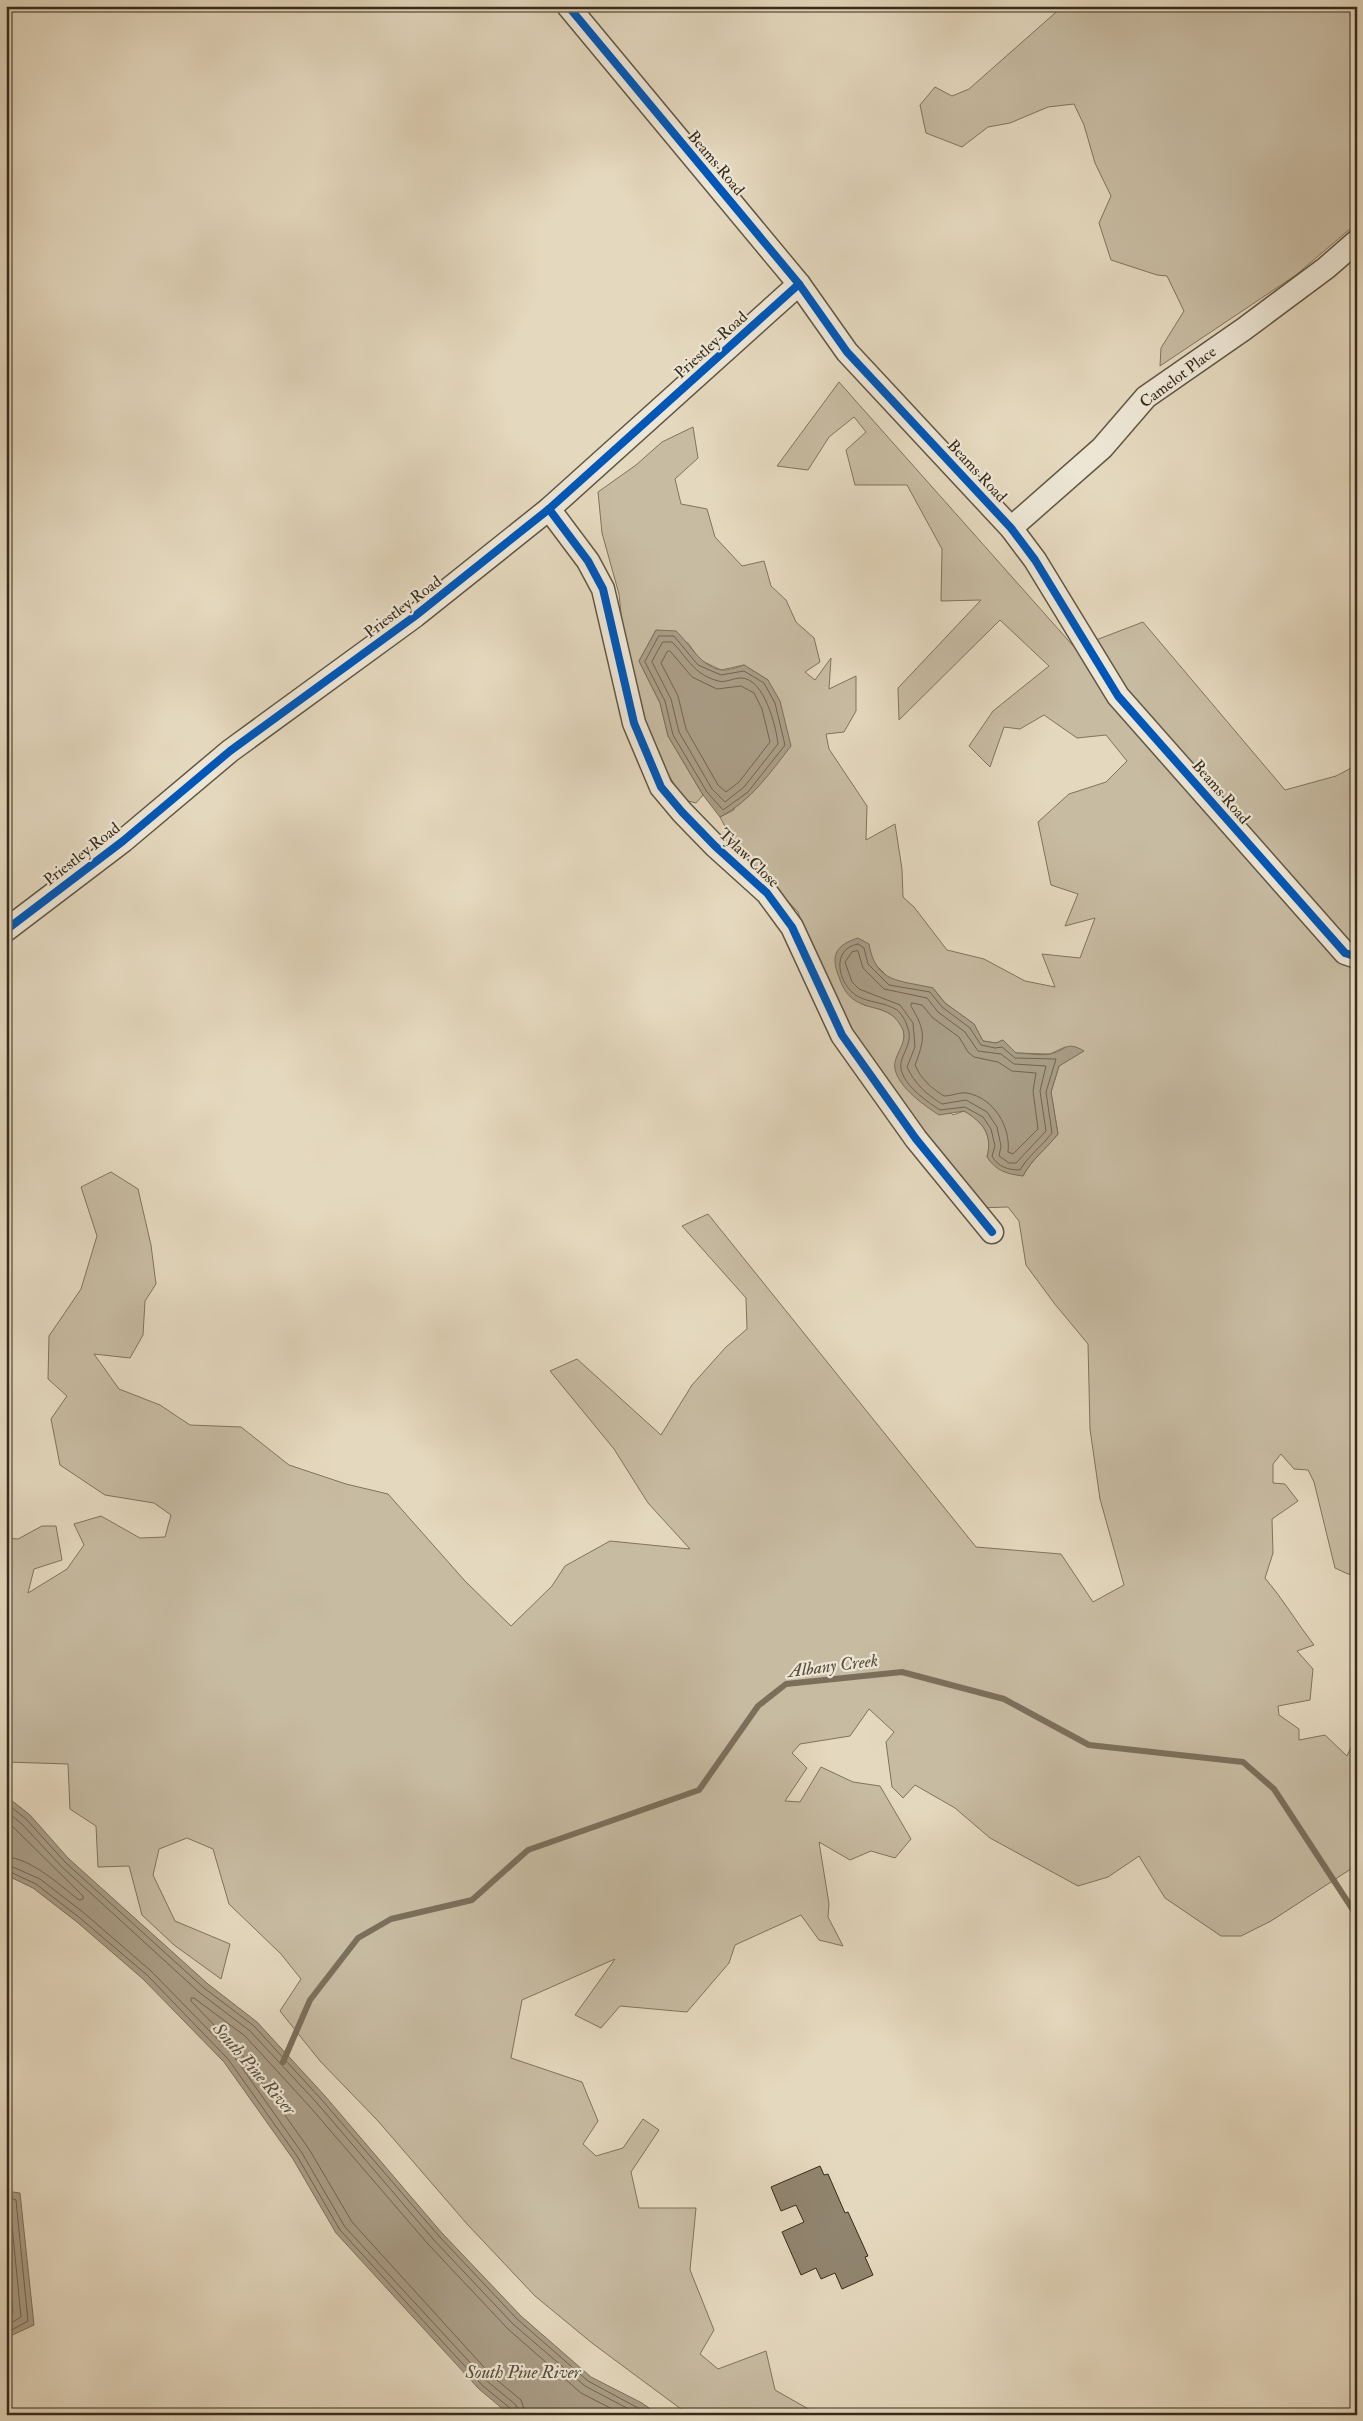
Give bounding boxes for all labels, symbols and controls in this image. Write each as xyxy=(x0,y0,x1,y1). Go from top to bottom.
street label: Beams Road xyxy=(683,127,749,200)
street label: Priestley Road xyxy=(670,307,752,383)
street label: Camelot Place xyxy=(1136,342,1220,412)
street label: Beams Road xyxy=(943,435,1011,507)
street label: Priestley Road xyxy=(361,571,446,642)
street label: Beams Road xyxy=(1188,756,1254,828)
street label: Priestley Road xyxy=(40,818,124,890)
street label: Tylaw Close xyxy=(714,824,784,892)
water label: Albany Creek xyxy=(785,1649,879,1683)
water label: South Pine River xyxy=(207,2017,301,2121)
water label: South Pine River xyxy=(464,2361,582,2384)

